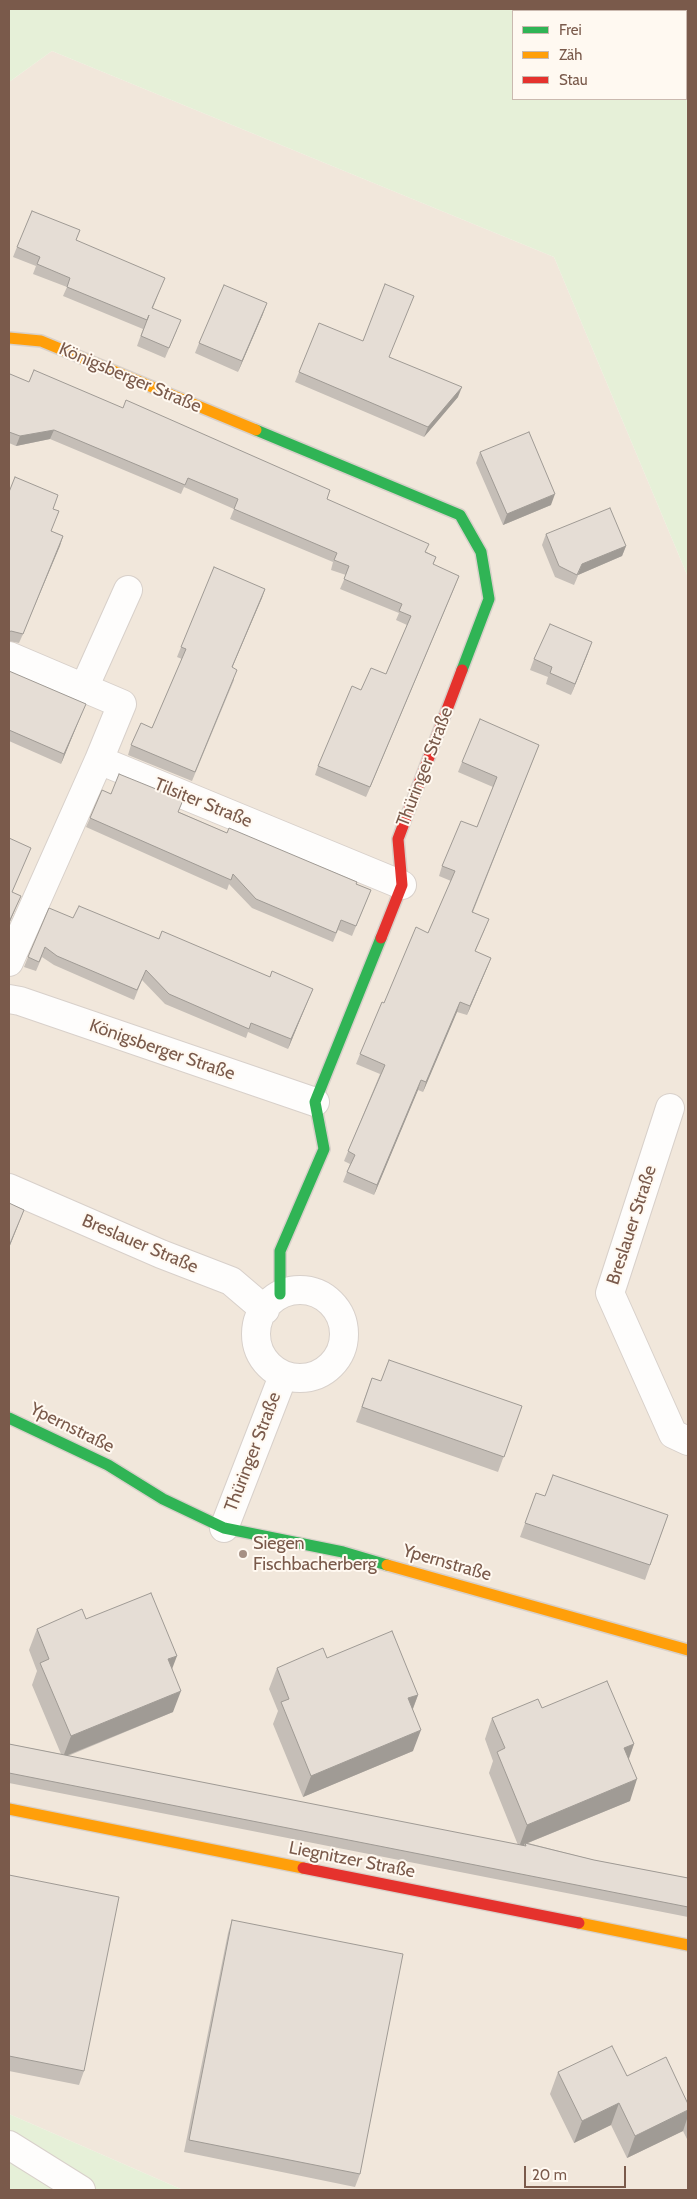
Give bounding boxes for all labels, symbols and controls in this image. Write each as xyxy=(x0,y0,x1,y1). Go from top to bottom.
legend xyxy=(512,10,687,100)
text: Frei xyxy=(559,21,582,39)
text: Zäh xyxy=(559,46,582,64)
text: Stau xyxy=(559,71,588,89)
street label: Königsberger Straße xyxy=(56,338,204,418)
street label: Thüringer Straße xyxy=(392,704,458,830)
street label: Tilsiter Straße xyxy=(151,774,255,832)
street label: Königsberger Straße xyxy=(86,1015,238,1085)
street label: Breslauer Straße xyxy=(603,1163,661,1287)
street label: Breslauer Straße xyxy=(79,1210,201,1278)
street label: Thüringer Straße xyxy=(220,1389,286,1515)
street label: Ypernstraße xyxy=(26,1398,118,1458)
place label: Siegen Fischbacherberg xyxy=(253,1533,377,1576)
street label: Ypernstraße xyxy=(400,1540,494,1586)
marker: Siegen Fischbacherberg xyxy=(237,1548,249,1560)
street label: Liegnitzer Straße xyxy=(287,1837,417,1883)
scale bar xyxy=(527,2156,630,2188)
text: 20 m xyxy=(532,2166,567,2184)

